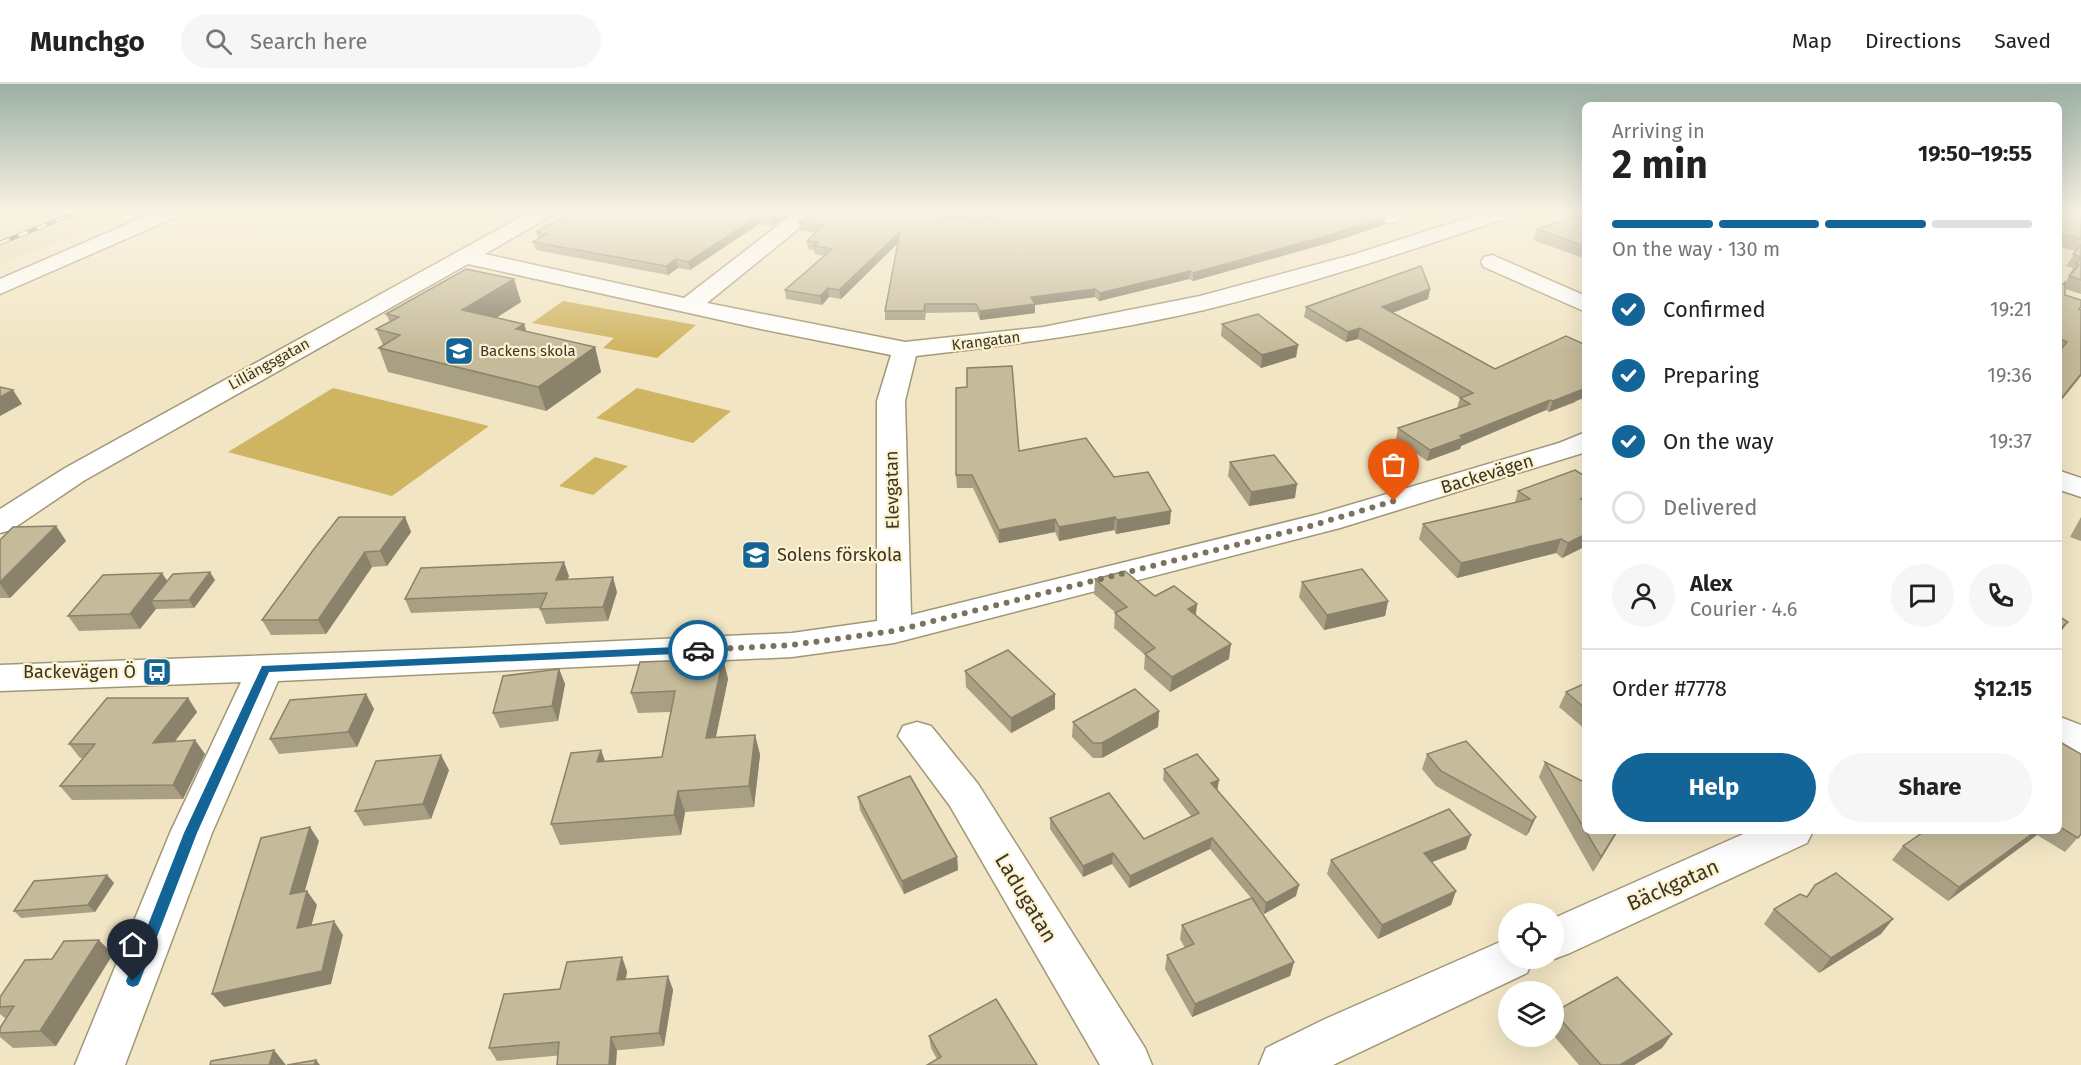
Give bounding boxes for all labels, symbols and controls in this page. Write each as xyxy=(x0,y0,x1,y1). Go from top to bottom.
search box xyxy=(181,14,601,68)
text: Munchgo xyxy=(30,25,145,58)
icon: search xyxy=(202,25,235,58)
text: Search here xyxy=(250,28,367,55)
text: Map xyxy=(1792,28,1832,54)
text: Directions xyxy=(1865,28,1961,54)
text: Saved xyxy=(1994,28,2051,54)
text: Arriving in xyxy=(1612,119,1705,143)
text: 19:50–19:55 xyxy=(1918,140,2032,167)
text: 2 min xyxy=(1612,142,1708,188)
text: On the way · 130 m xyxy=(1612,237,1780,261)
icon: check xyxy=(1612,293,1645,326)
text: Confirmed xyxy=(1663,296,1766,323)
text: 19:21 xyxy=(1990,297,2032,321)
street label: Krangatan xyxy=(951,328,1021,354)
street label: Lillängsgatan xyxy=(225,334,313,394)
school or university icon: Backens skola xyxy=(443,335,475,367)
place label: Backens skola xyxy=(480,342,576,360)
icon: check xyxy=(1612,359,1645,392)
text: Preparing xyxy=(1663,362,1759,389)
text: 19:36 xyxy=(1987,363,2032,387)
icon: check xyxy=(1612,425,1645,458)
text: On the way xyxy=(1663,428,1774,455)
text: 19:37 xyxy=(1989,429,2032,453)
pin xyxy=(1368,439,1419,501)
icon: bag xyxy=(1377,448,1410,481)
street label: Backevägen xyxy=(1438,449,1536,499)
street label: Elevgatan xyxy=(880,450,904,530)
text: Delivered xyxy=(1663,494,1758,521)
school or university icon: Solens förskola xyxy=(740,539,772,571)
place label: Solens förskola xyxy=(777,544,902,566)
button: person xyxy=(1612,564,1675,627)
button: chat xyxy=(1891,564,1954,627)
button: phone xyxy=(1969,564,2032,627)
text: Alex xyxy=(1690,570,1733,597)
text: Courier · 4.6 xyxy=(1690,597,1797,621)
courier xyxy=(668,620,728,680)
icon: car xyxy=(682,634,715,667)
bus stop icon: Backevägen Ö xyxy=(141,656,173,688)
place label: Backevägen Ö xyxy=(23,661,136,683)
text: Order #7778 xyxy=(1612,675,1727,702)
text: $12.15 xyxy=(1974,675,2032,702)
button: Help xyxy=(1612,753,1816,822)
button: Share xyxy=(1828,753,2032,822)
street label: Ladugatan xyxy=(989,849,1063,947)
street label: Bäckgatan xyxy=(1623,853,1723,917)
map controls xyxy=(1498,903,1564,1047)
button: locate xyxy=(1498,903,1564,969)
pin xyxy=(107,919,158,981)
icon: home xyxy=(116,928,149,961)
button: layers xyxy=(1498,981,1564,1047)

